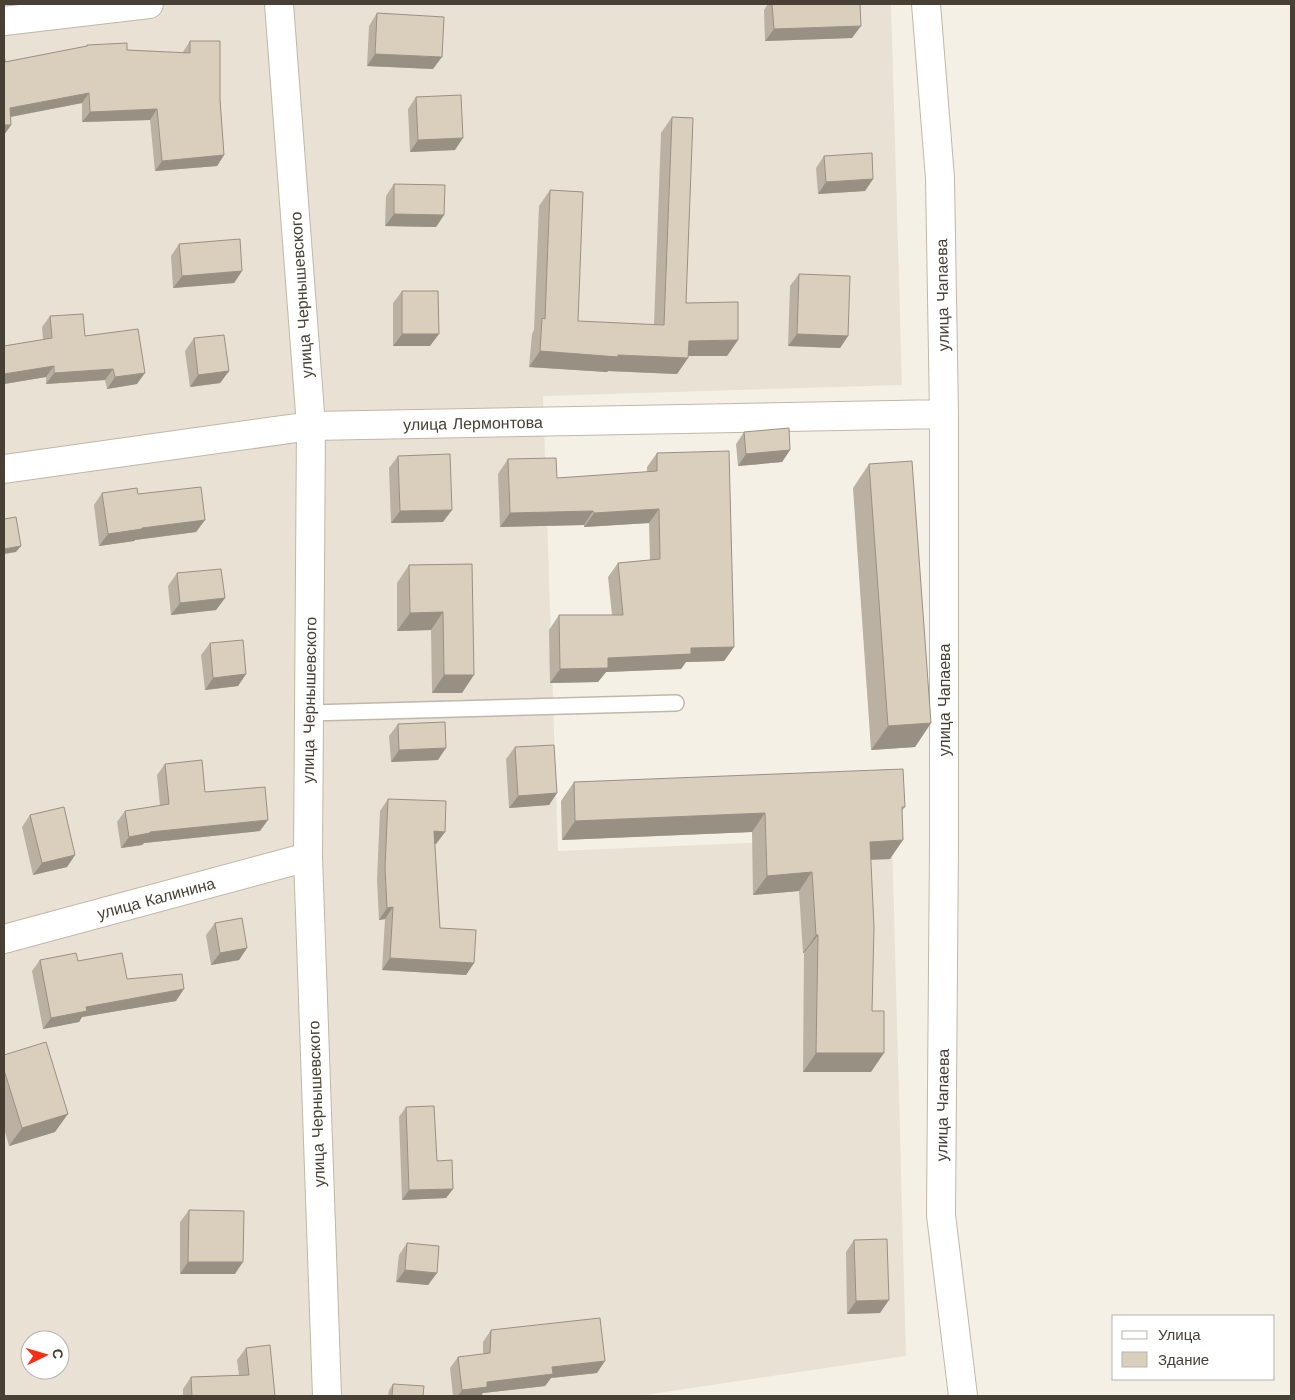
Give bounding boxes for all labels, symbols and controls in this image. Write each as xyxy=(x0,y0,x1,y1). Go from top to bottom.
street label: улица Чернышевского xyxy=(286,211,317,379)
street label: улица Чапаева xyxy=(932,238,953,351)
street label: улица Лермонтова xyxy=(403,413,543,434)
street label: улица Чернышевского xyxy=(299,616,320,784)
street label: улица Чапаева xyxy=(935,644,954,756)
street label: улица Калинина xyxy=(95,874,217,923)
street label: улица Чернышевского xyxy=(304,1020,329,1188)
street label: улица Чапаева xyxy=(932,1048,953,1162)
legend xyxy=(1112,1315,1275,1380)
text: Улица xyxy=(1158,1326,1201,1344)
north arrow xyxy=(20,1330,70,1380)
text: С xyxy=(50,1348,66,1360)
text: Здание xyxy=(1158,1351,1209,1369)

